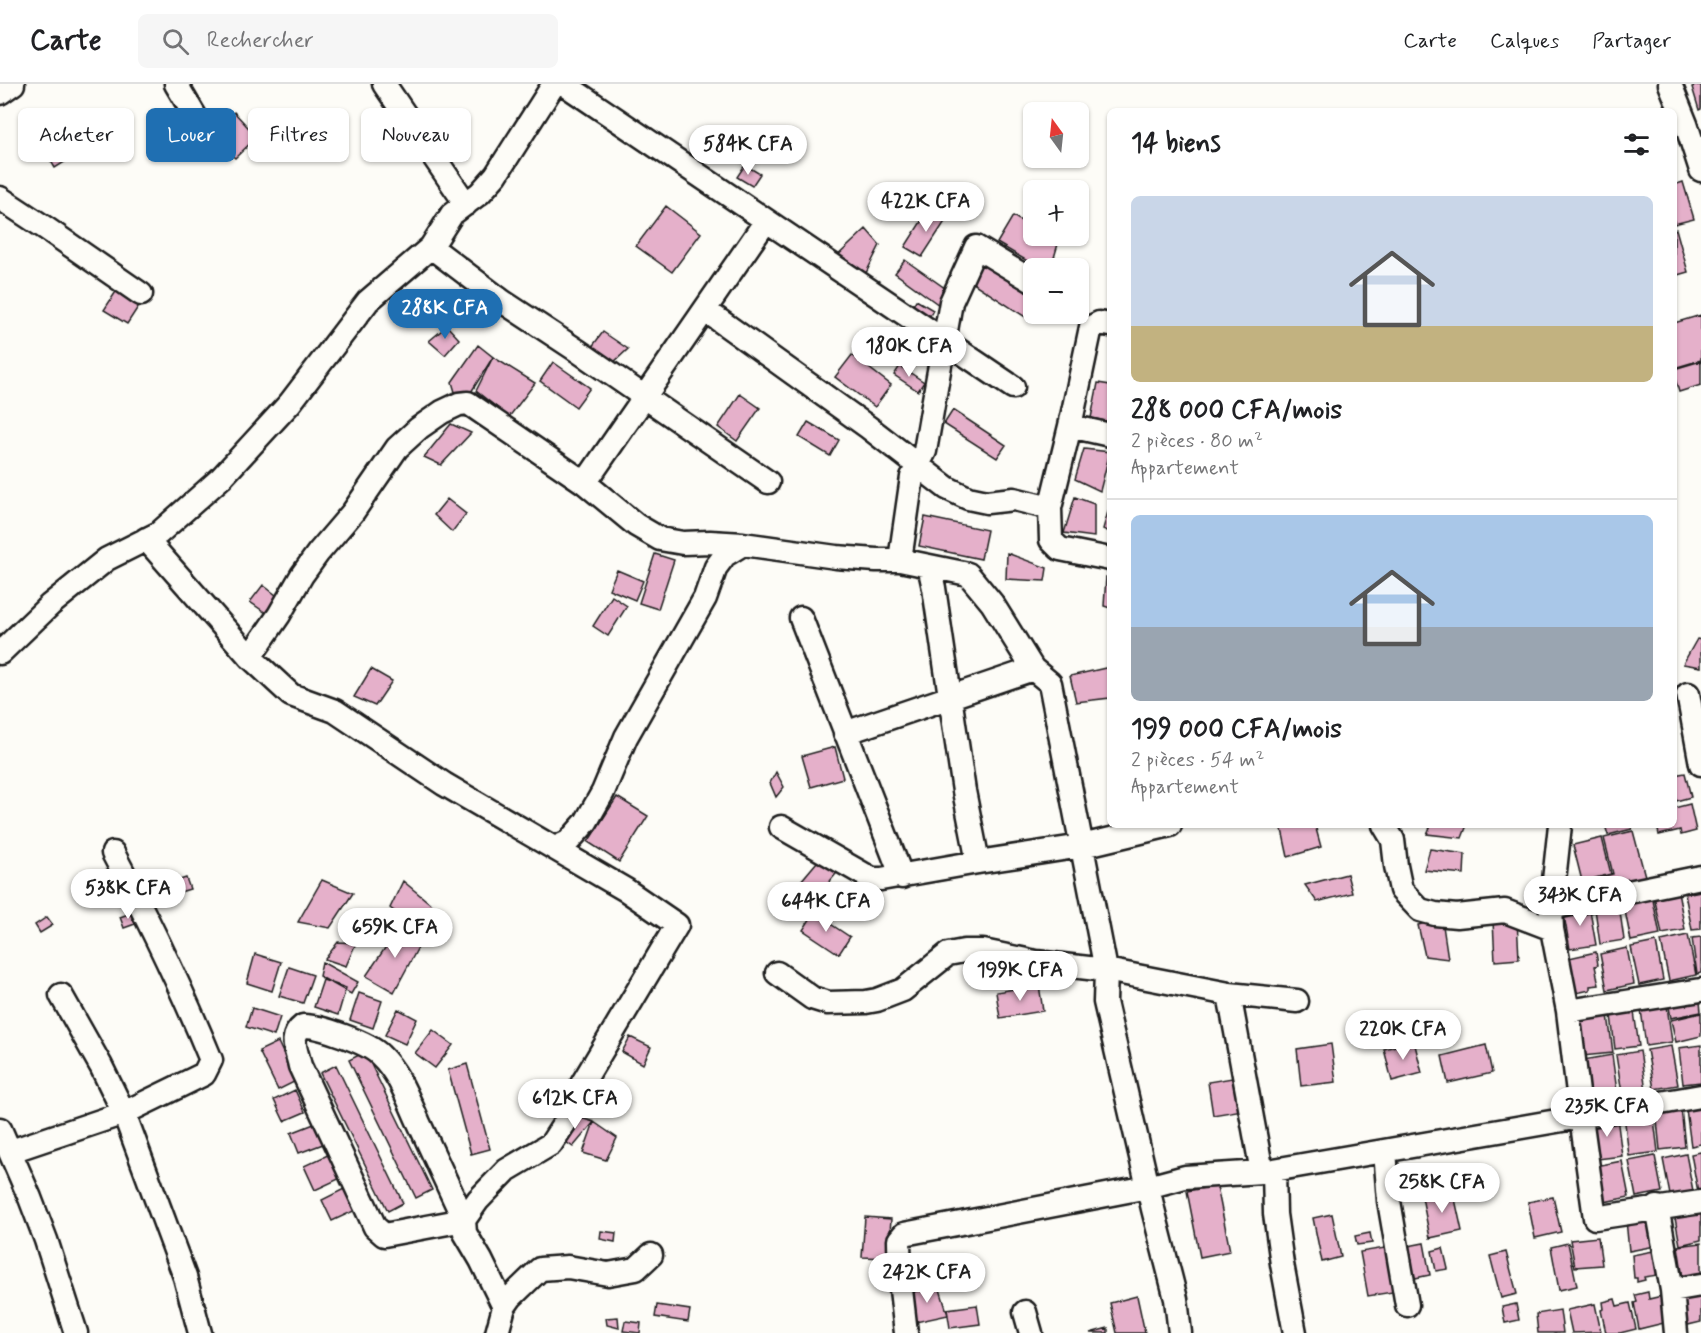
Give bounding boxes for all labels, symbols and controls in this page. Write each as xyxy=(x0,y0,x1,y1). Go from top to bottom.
search box xyxy=(138,14,558,68)
text: Carte xyxy=(30,23,102,60)
icon: search xyxy=(159,25,192,58)
text: Rechercher xyxy=(207,27,314,55)
text: Carte xyxy=(1403,27,1457,55)
text: Calques xyxy=(1490,27,1559,55)
text: Partager xyxy=(1592,27,1671,55)
north arrow xyxy=(1023,102,1089,168)
map controls xyxy=(1023,102,1089,324)
chip: Acheter xyxy=(18,108,134,162)
chip: Louer xyxy=(146,108,236,162)
chip: Filtres xyxy=(248,108,349,162)
chip: Nouveau xyxy=(361,108,471,162)
pin: 584K CFA xyxy=(686,125,810,176)
text: 14 biens xyxy=(1131,127,1221,161)
icon: filters xyxy=(1620,128,1653,161)
text: 584K CFA xyxy=(703,131,793,158)
button: + xyxy=(1023,180,1089,246)
pin: 422K CFA xyxy=(864,182,988,233)
text: 422K CFA xyxy=(881,188,971,215)
icon: home xyxy=(1338,235,1446,343)
button: − xyxy=(1023,258,1089,324)
pin: 288K CFA xyxy=(383,289,507,340)
text: 288K CFA xyxy=(402,295,488,322)
pin: 180K CFA xyxy=(847,327,971,378)
text: 180K CFA xyxy=(865,333,953,360)
text: 288 000 CFA/mois xyxy=(1131,394,1342,428)
text: 2 pièces · 80 m² xyxy=(1131,428,1263,455)
text: Appartement xyxy=(1131,455,1239,482)
icon: home xyxy=(1338,554,1446,662)
text: 199 000 CFA/mois xyxy=(1131,713,1342,747)
text: 2 pièces · 54 m² xyxy=(1131,747,1264,774)
text: Appartement xyxy=(1131,774,1239,801)
pin: 538K CFA xyxy=(66,869,190,920)
text: 538K CFA xyxy=(85,875,171,902)
pin: 343K CFA xyxy=(1518,876,1642,927)
pin: 644K CFA xyxy=(764,882,888,933)
text: 343K CFA xyxy=(1538,882,1622,909)
text: 644K CFA xyxy=(781,888,871,915)
pin: 659K CFA xyxy=(333,908,457,959)
text: 659K CFA xyxy=(352,914,438,941)
pin: 199K CFA xyxy=(958,951,1082,1002)
text: 199K CFA xyxy=(977,957,1063,984)
pin: 220K CFA xyxy=(1341,1010,1465,1061)
text: 220K CFA xyxy=(1359,1016,1447,1043)
pin: 612K CFA xyxy=(513,1079,637,1130)
text: 612K CFA xyxy=(532,1085,618,1112)
pin: 235K CFA xyxy=(1545,1087,1669,1138)
text: 235K CFA xyxy=(1565,1093,1649,1120)
pin: 258K CFA xyxy=(1380,1163,1504,1214)
text: 258K CFA xyxy=(1399,1169,1485,1196)
pin: 242K CFA xyxy=(865,1253,989,1304)
text: 242K CFA xyxy=(882,1259,972,1286)

